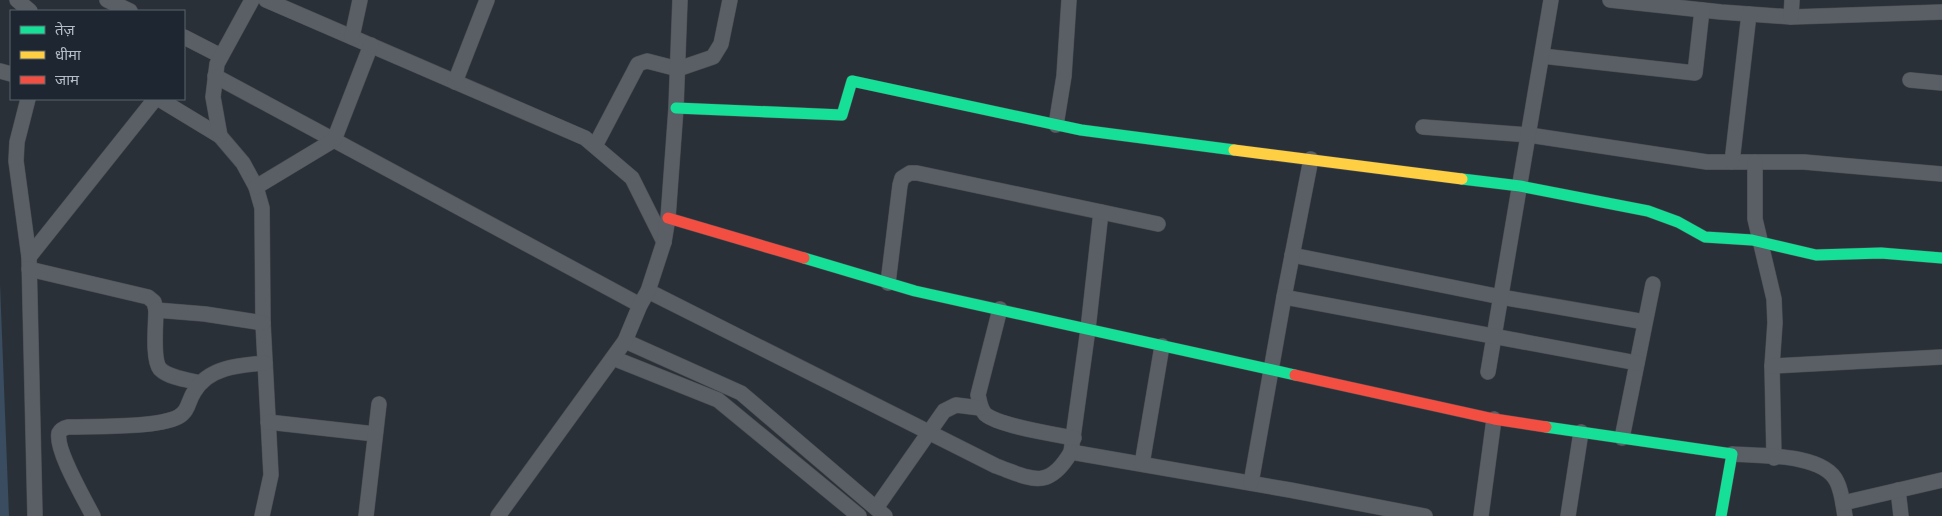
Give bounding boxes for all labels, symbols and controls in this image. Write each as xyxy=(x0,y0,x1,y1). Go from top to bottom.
legend xyxy=(10,10,185,100)
text: तेज़ xyxy=(55,21,76,39)
text: धीमा xyxy=(55,46,82,64)
text: जाम xyxy=(55,71,80,89)

